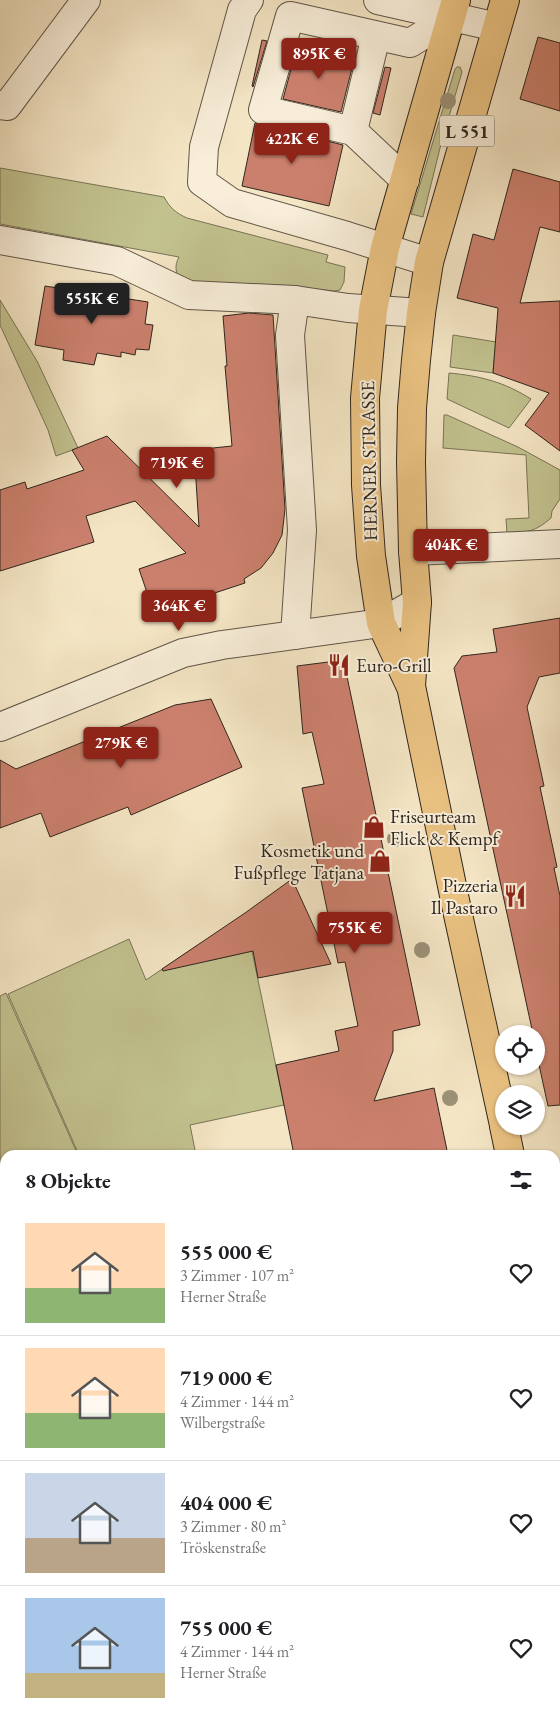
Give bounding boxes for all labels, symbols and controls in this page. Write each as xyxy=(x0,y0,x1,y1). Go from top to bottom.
pin: 895K € xyxy=(278,38,360,80)
text: 895K € xyxy=(292,43,346,64)
road number: L 551 xyxy=(440,115,494,146)
pin: 422K € xyxy=(251,122,333,165)
text: 422K € xyxy=(265,128,319,149)
pin: 555K € xyxy=(51,282,133,325)
text: 555K € xyxy=(65,288,119,309)
street label: HERNER STRASSE xyxy=(355,380,383,541)
pin: 719K € xyxy=(136,446,218,489)
text: 719K € xyxy=(150,452,204,473)
pin: 404K € xyxy=(410,528,492,571)
text: 404K € xyxy=(424,534,478,555)
pin: 364K € xyxy=(138,590,220,632)
text: 364K € xyxy=(152,595,206,616)
restaurant icon: Euro-Grill xyxy=(326,652,352,678)
place label: Euro-Grill xyxy=(356,653,432,678)
pin: 279K € xyxy=(80,726,162,769)
text: 279K € xyxy=(94,732,148,753)
place label: Friseurteam Flick & Kempf xyxy=(390,804,501,851)
shop icon: Friseurteam Flick & Kempf xyxy=(361,814,387,840)
place label: Kosmetik und Fußpflege Tatjana xyxy=(234,838,364,885)
shop icon: Kosmetik und Fußpflege Tatjana xyxy=(367,848,393,874)
place label: Pizzeria Il Pastaro xyxy=(431,873,498,920)
restaurant icon: Pizzeria Il Pastaro xyxy=(502,883,528,909)
pin: 755K € xyxy=(314,912,396,954)
text: 755K € xyxy=(328,917,382,938)
map controls xyxy=(495,1025,545,1135)
button: locate xyxy=(495,1025,545,1075)
button: layers xyxy=(495,1085,545,1135)
icon: filters xyxy=(507,1166,535,1194)
text: 8 Objekte xyxy=(25,1167,111,1194)
text: 555 000 € xyxy=(180,1238,272,1265)
icon: home xyxy=(65,1243,125,1303)
icon: heart xyxy=(507,1259,535,1287)
text: 3 Zimmer · 107 m² xyxy=(180,1265,294,1286)
text: Herner Straße xyxy=(180,1286,266,1307)
text: 719 000 € xyxy=(180,1364,272,1391)
icon: home xyxy=(65,1368,125,1428)
icon: heart xyxy=(507,1384,535,1412)
text: 4 Zimmer · 144 m² xyxy=(180,1391,294,1412)
text: Wilbergstraße xyxy=(180,1412,265,1433)
text: 404 000 € xyxy=(180,1489,272,1516)
icon: home xyxy=(65,1493,125,1553)
icon: heart xyxy=(507,1509,535,1537)
text: 3 Zimmer · 80 m² xyxy=(180,1516,286,1537)
text: Tröskenstraße xyxy=(180,1537,266,1558)
text: 755 000 € xyxy=(180,1614,272,1641)
icon: home xyxy=(65,1618,125,1678)
icon: heart xyxy=(507,1634,535,1662)
text: 4 Zimmer · 144 m² xyxy=(180,1641,294,1662)
text: Herner Straße xyxy=(180,1662,266,1683)

